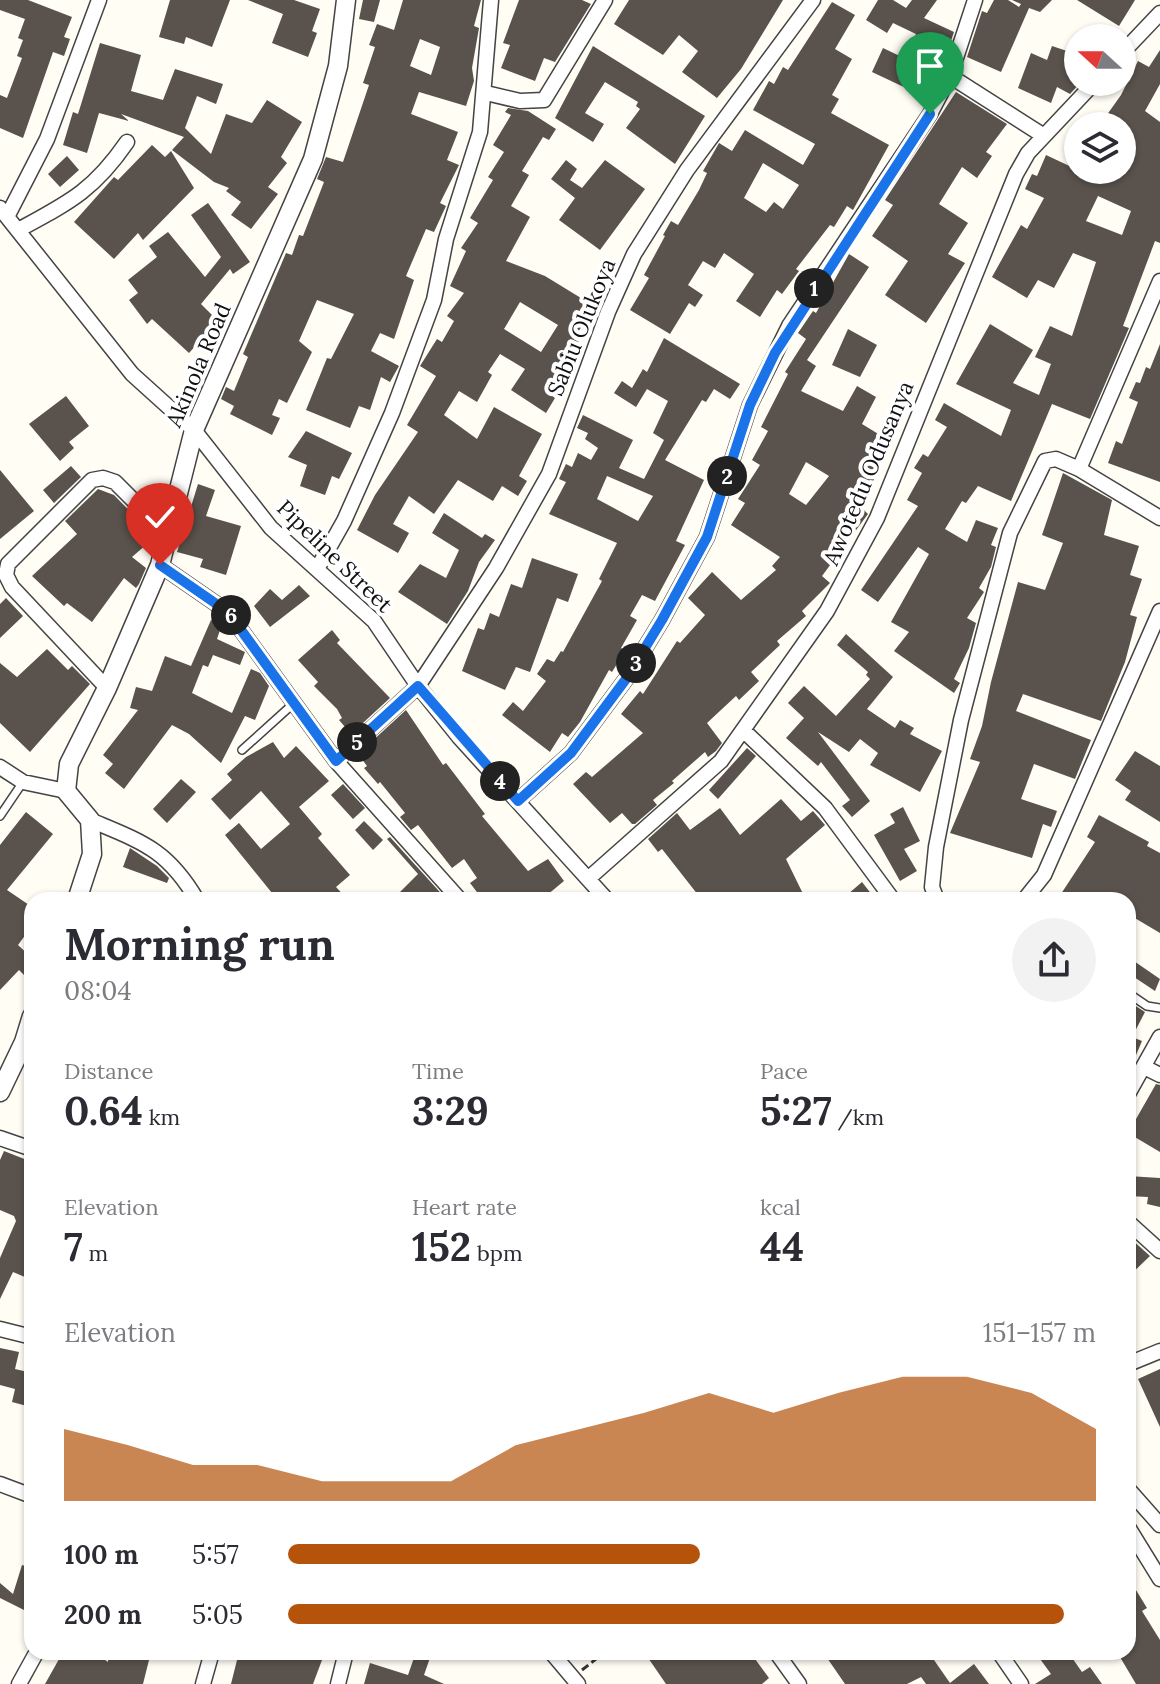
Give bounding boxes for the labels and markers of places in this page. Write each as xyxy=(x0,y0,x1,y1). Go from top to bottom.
pin xyxy=(896,32,964,114)
pin: 1 xyxy=(794,268,834,308)
pin: 2 xyxy=(707,456,747,496)
pin xyxy=(126,483,194,565)
pin: 6 xyxy=(211,595,251,635)
pin: 3 xyxy=(616,643,656,683)
pin: 5 xyxy=(337,722,377,762)
pin: 4 xyxy=(480,761,520,801)

